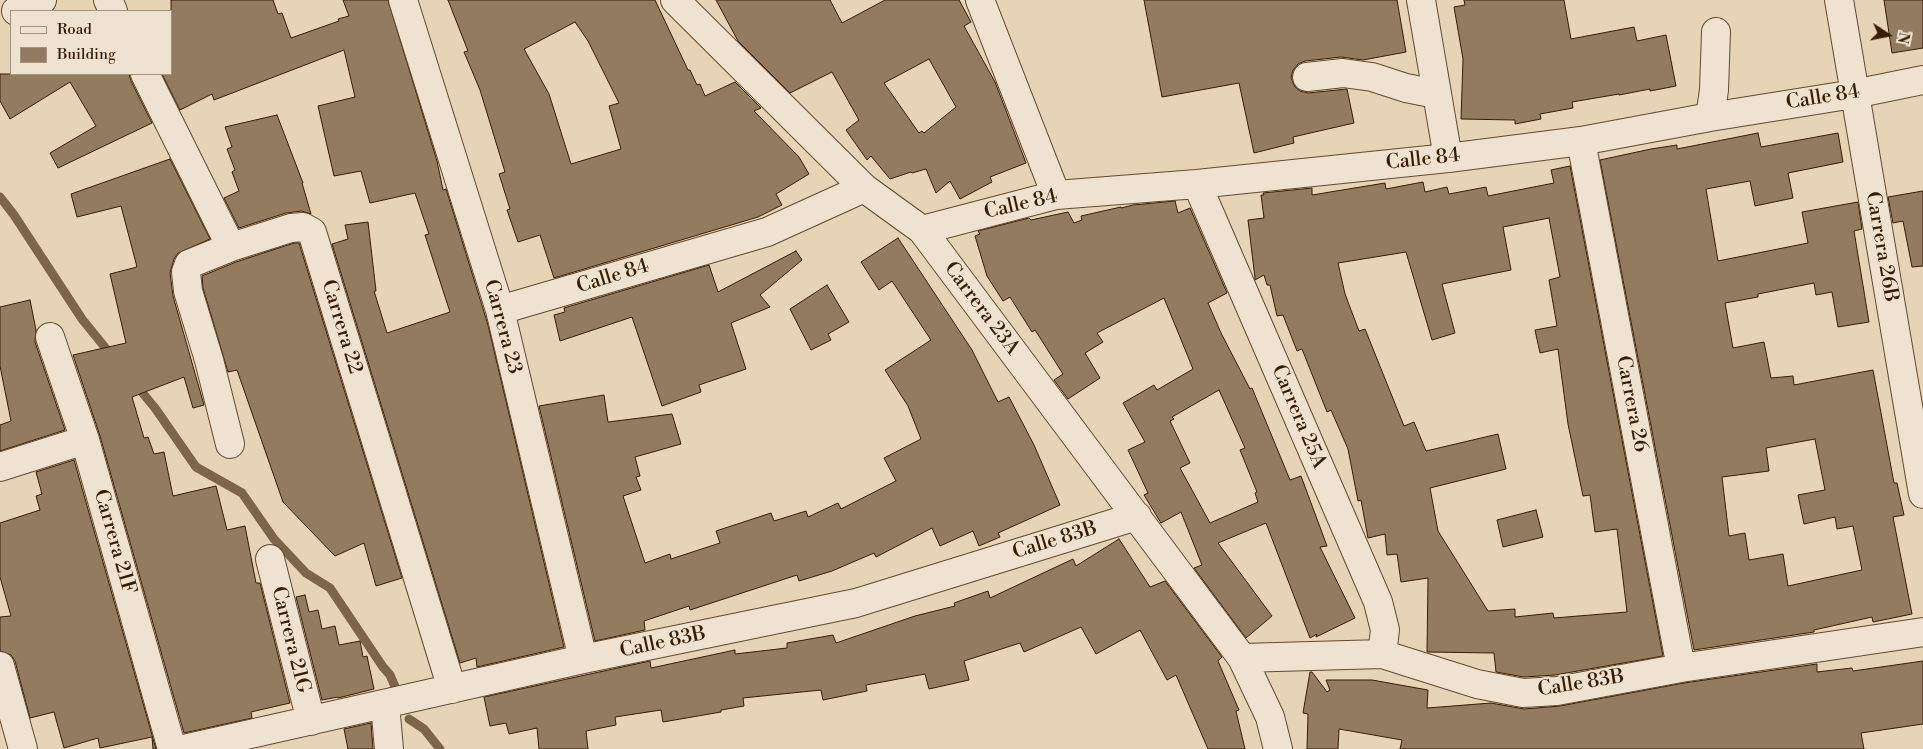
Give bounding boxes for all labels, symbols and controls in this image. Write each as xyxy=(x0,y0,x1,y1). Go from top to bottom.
legend xyxy=(10,10,172,75)
north arrow xyxy=(1863,10,1913,60)
text: Road xyxy=(57,20,92,39)
text: N xyxy=(1893,31,1913,45)
text: Building xyxy=(57,45,116,64)
street label: Calle 84 xyxy=(1784,80,1862,116)
street label: Calle 84 xyxy=(1385,144,1461,176)
street label: Calle 84 xyxy=(982,185,1060,225)
street label: Carrera 26B xyxy=(1859,190,1903,304)
street label: Calle 84 xyxy=(574,255,652,299)
street label: Carrera 23A xyxy=(938,258,1024,360)
street label: Carrera 22 xyxy=(315,277,367,377)
street label: Carrera 23 xyxy=(478,277,526,377)
street label: Carrera 26 xyxy=(1610,354,1652,454)
street label: Carrera 25A xyxy=(1265,361,1331,473)
street label: Carrera 21F xyxy=(88,487,140,597)
street label: Calle 83B xyxy=(1010,517,1100,565)
street label: Carrera 21G xyxy=(265,584,315,696)
street label: Calle 83B xyxy=(618,622,708,664)
street label: Calle 83B xyxy=(1536,665,1626,703)

